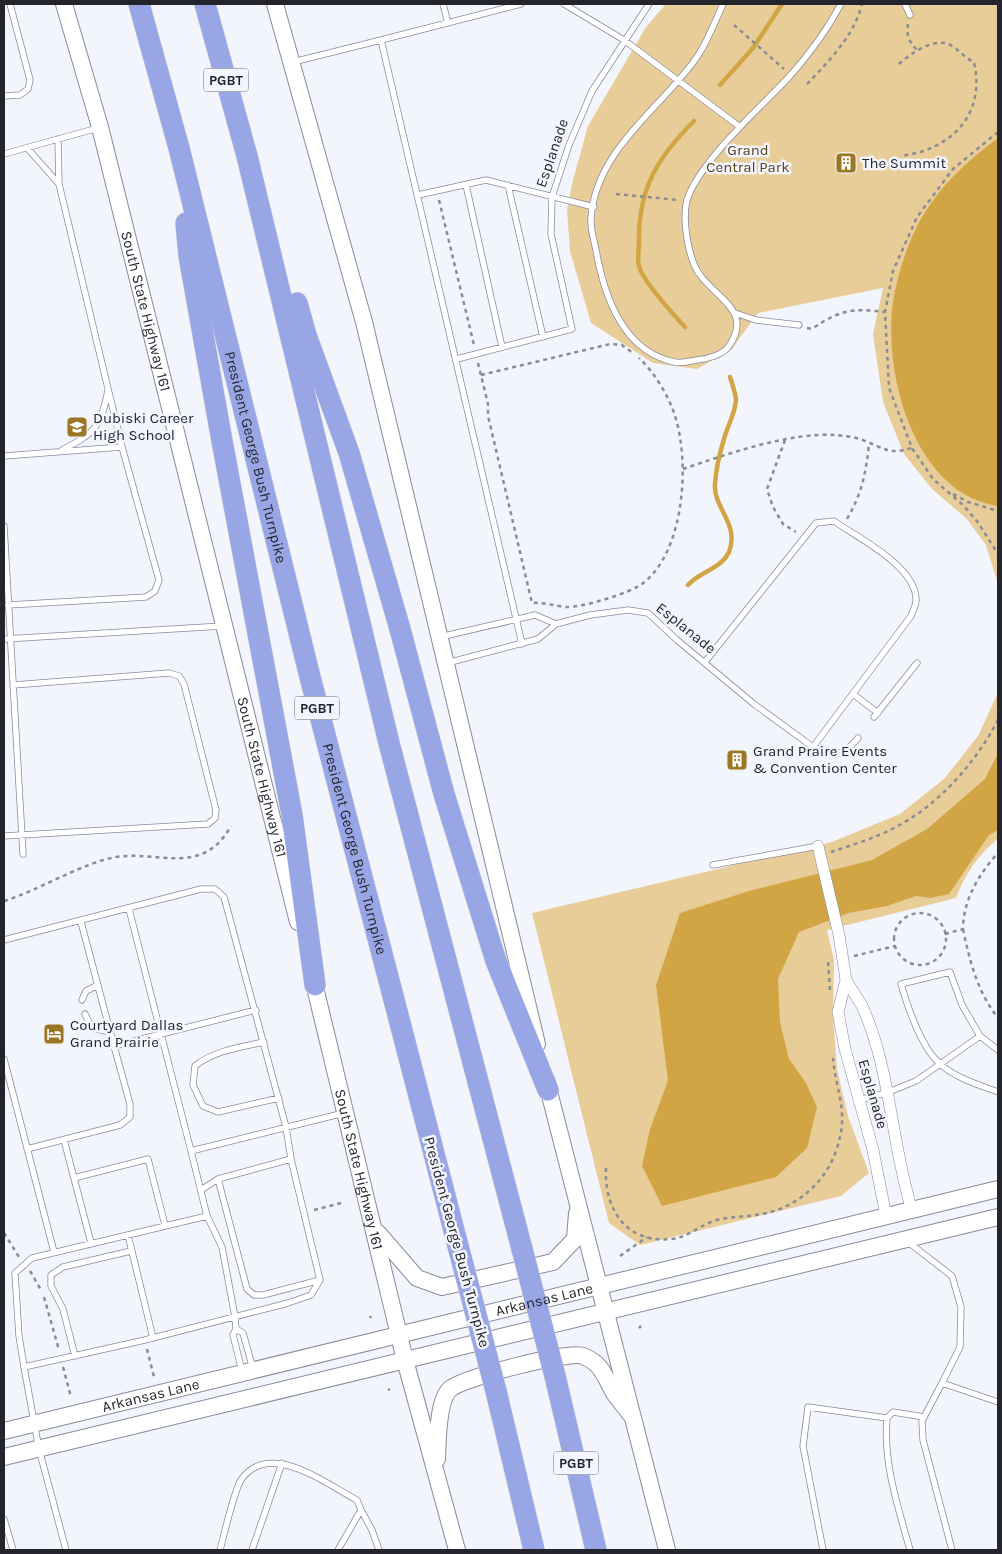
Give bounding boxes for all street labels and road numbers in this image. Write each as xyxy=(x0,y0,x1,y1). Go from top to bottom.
road number: PGBT xyxy=(204,68,248,92)
street label: Esplanade xyxy=(532,116,572,190)
street label: South State Highway 161 xyxy=(117,229,175,393)
street label: President George Bush Turnpike xyxy=(221,349,290,565)
street label: Esplanade xyxy=(653,599,719,657)
street label: South State Highway 161 xyxy=(233,695,291,859)
road number: PGBT xyxy=(294,696,340,720)
street label: President George Bush Turnpike xyxy=(319,741,391,956)
street label: Esplanade xyxy=(855,1057,891,1131)
street label: South State Highway 161 xyxy=(331,1087,387,1252)
street label: President George Bush Turnpike xyxy=(420,1135,494,1349)
street label: Arkansas Lane xyxy=(494,1279,595,1320)
street label: Arkansas Lane xyxy=(100,1375,201,1416)
road number: PGBT xyxy=(554,1452,598,1475)

